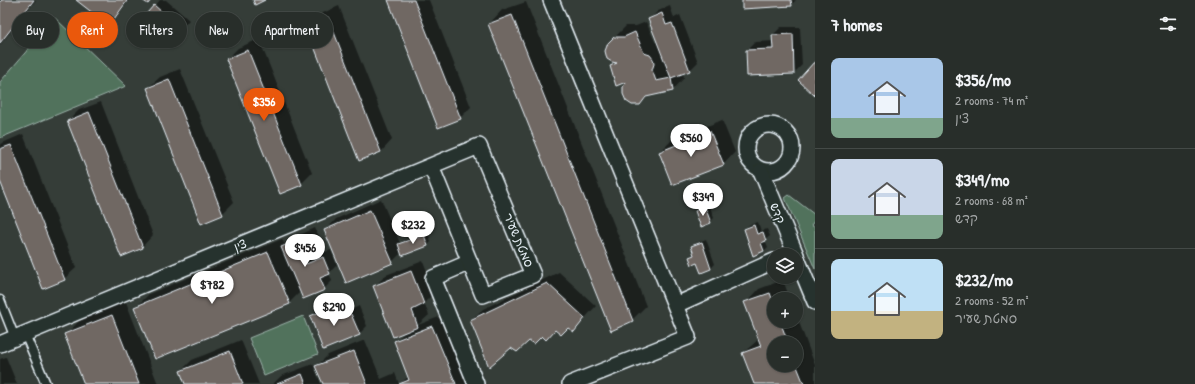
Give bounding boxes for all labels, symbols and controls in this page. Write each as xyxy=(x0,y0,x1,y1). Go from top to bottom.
chip: Buy xyxy=(12,12,59,48)
chip: Rent xyxy=(67,12,118,48)
chip: Filters xyxy=(126,12,187,48)
chip: New xyxy=(195,12,243,48)
chip: Apartment xyxy=(251,12,333,48)
text: 7 homes xyxy=(831,13,882,36)
icon: filters xyxy=(1157,13,1179,35)
text: $356/mo xyxy=(955,68,1011,91)
icon: home xyxy=(863,74,911,122)
pin: $356 xyxy=(240,88,288,122)
text: 2 rooms · 74 m² xyxy=(955,91,1028,109)
text: $356 xyxy=(252,92,276,110)
text: צין xyxy=(955,109,969,127)
pin: $560 xyxy=(667,124,715,158)
text: $560 xyxy=(679,128,703,146)
text: $349/mo xyxy=(955,168,1009,191)
icon: home xyxy=(863,175,911,223)
pin: $349 xyxy=(679,183,727,217)
text: $349 xyxy=(692,187,714,205)
text: 2 rooms · 68 m² xyxy=(955,191,1028,209)
street label: קדש xyxy=(766,200,790,226)
text: קדש xyxy=(955,209,978,227)
street label: סמטת שעיר xyxy=(500,210,538,270)
pin: $232 xyxy=(389,211,437,245)
text: $232 xyxy=(401,215,425,233)
pin: $456 xyxy=(281,234,329,268)
street label: צין xyxy=(231,235,249,255)
text: $456 xyxy=(294,238,316,256)
map controls xyxy=(767,248,803,372)
button: layers xyxy=(767,248,803,284)
text: $232/mo xyxy=(955,268,1013,291)
pin: $782 xyxy=(188,271,236,305)
text: $782 xyxy=(200,275,224,293)
icon: home xyxy=(863,275,911,323)
text: 2 rooms · 52 m² xyxy=(955,291,1028,309)
button: + xyxy=(767,292,803,328)
pin: $290 xyxy=(310,293,358,327)
text: $290 xyxy=(322,297,346,315)
text: סמטת שעיר xyxy=(955,309,1017,327)
button: − xyxy=(767,336,803,372)

